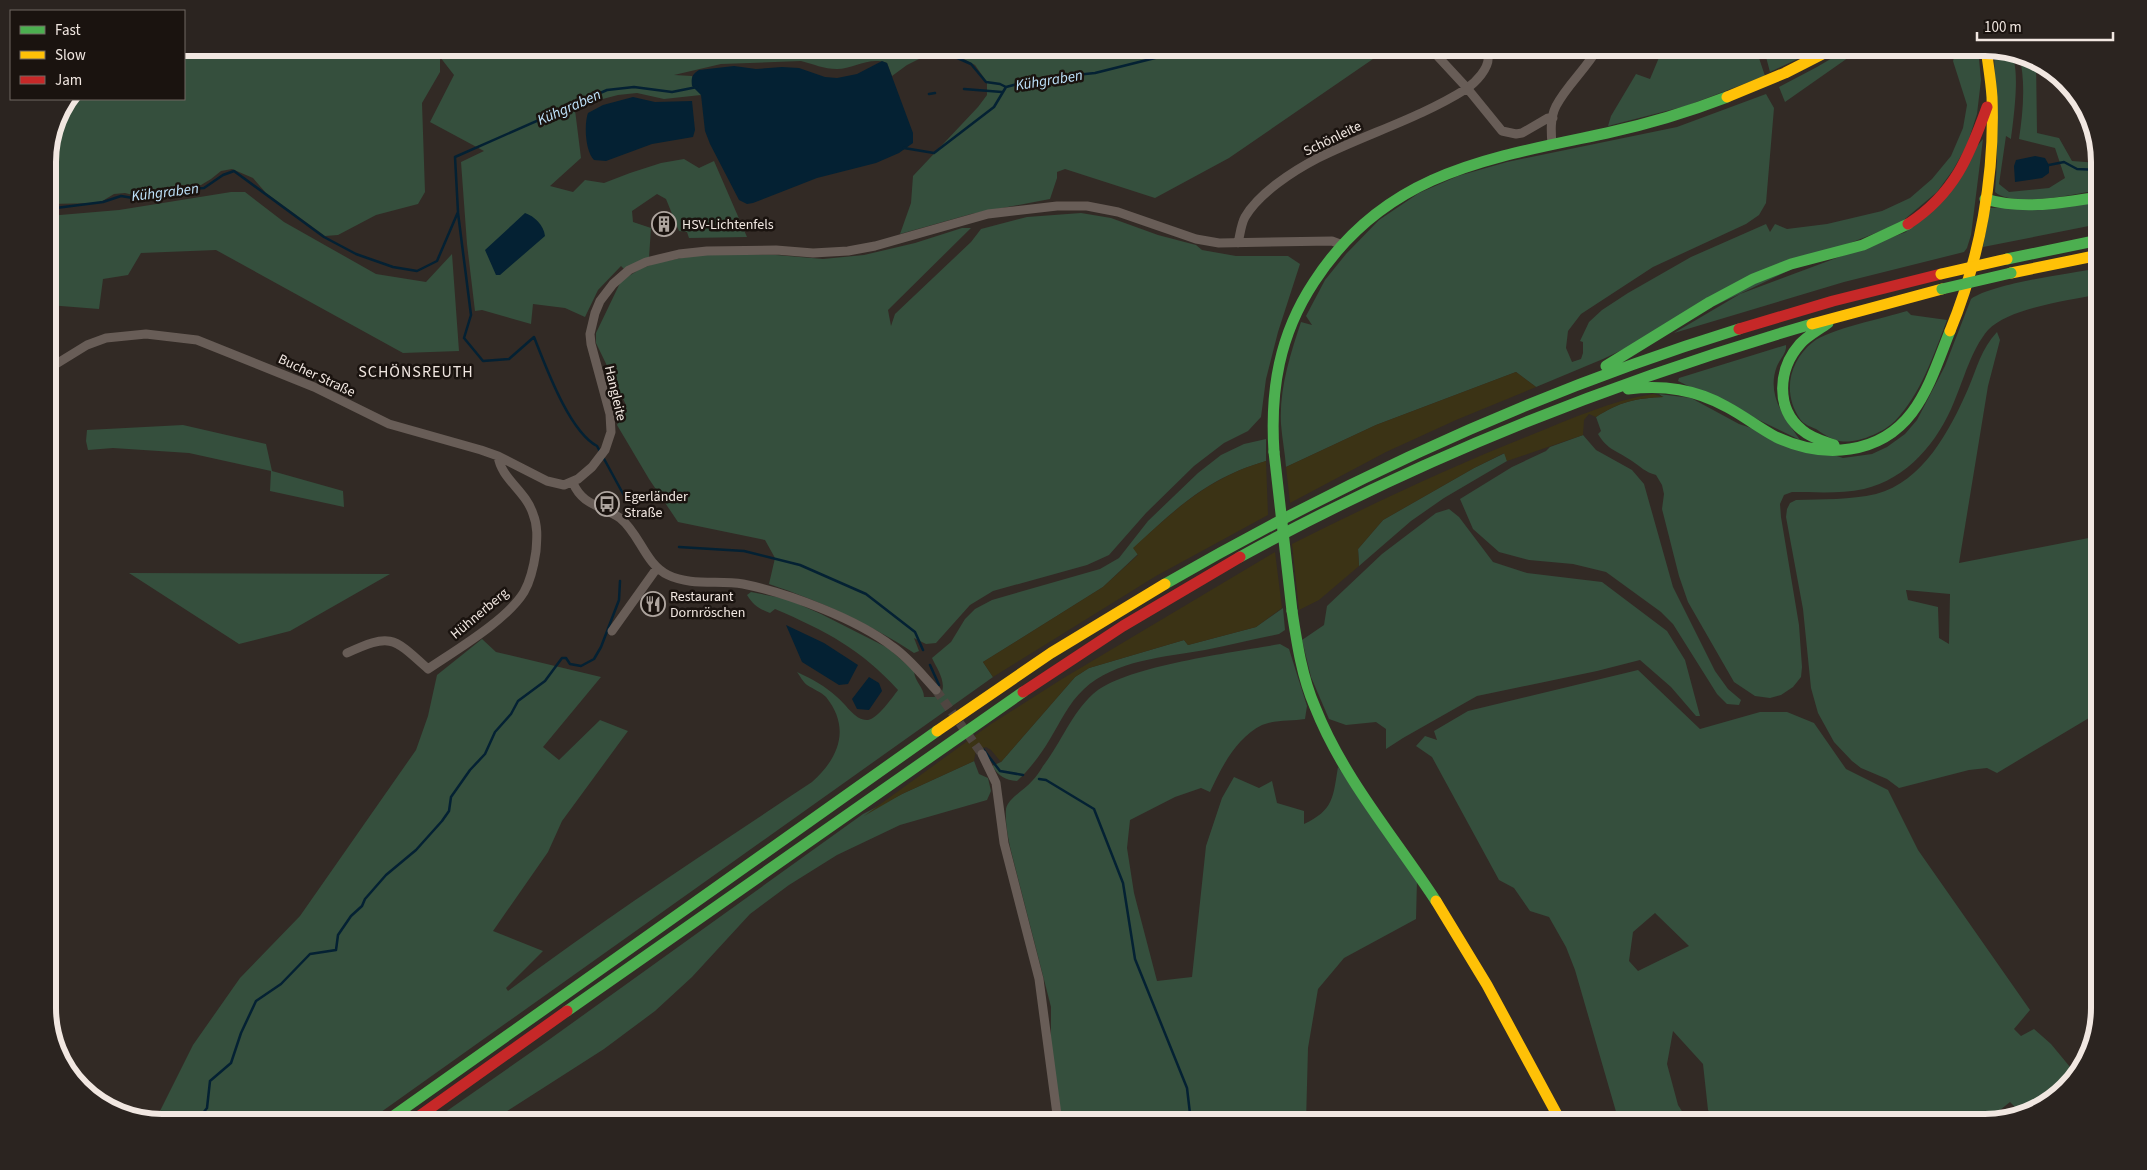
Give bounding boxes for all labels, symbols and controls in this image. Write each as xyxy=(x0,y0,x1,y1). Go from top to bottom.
legend xyxy=(10,10,185,100)
scale bar xyxy=(1977,10,2113,42)
text: 100 m xyxy=(1984,17,2022,38)
text: Fast xyxy=(55,20,81,41)
text: Slow xyxy=(55,45,86,66)
water label: Kühgraben xyxy=(1014,65,1084,96)
text: Jam xyxy=(55,70,82,91)
water label: Kühgraben xyxy=(534,84,605,131)
street label: Schönleite xyxy=(1300,116,1365,162)
water label: Kühgraben xyxy=(130,178,200,207)
building icon: HSV-Lichtenfels xyxy=(651,211,677,237)
place label: HSV-Lichtenfels xyxy=(682,215,774,235)
street label: Bucher Straße xyxy=(275,349,358,403)
district label: SCHÖNSREUTH xyxy=(358,361,474,383)
street label: Hangleite xyxy=(599,364,631,423)
place label: Egerländer Straße xyxy=(624,487,688,523)
bus stop icon: Egerländer Straße xyxy=(594,491,620,517)
street label: Hühnerberg xyxy=(446,584,513,644)
place label: Restaurant Dornröschen xyxy=(670,587,745,623)
restaurant icon: Restaurant Dornröschen xyxy=(640,591,666,617)

